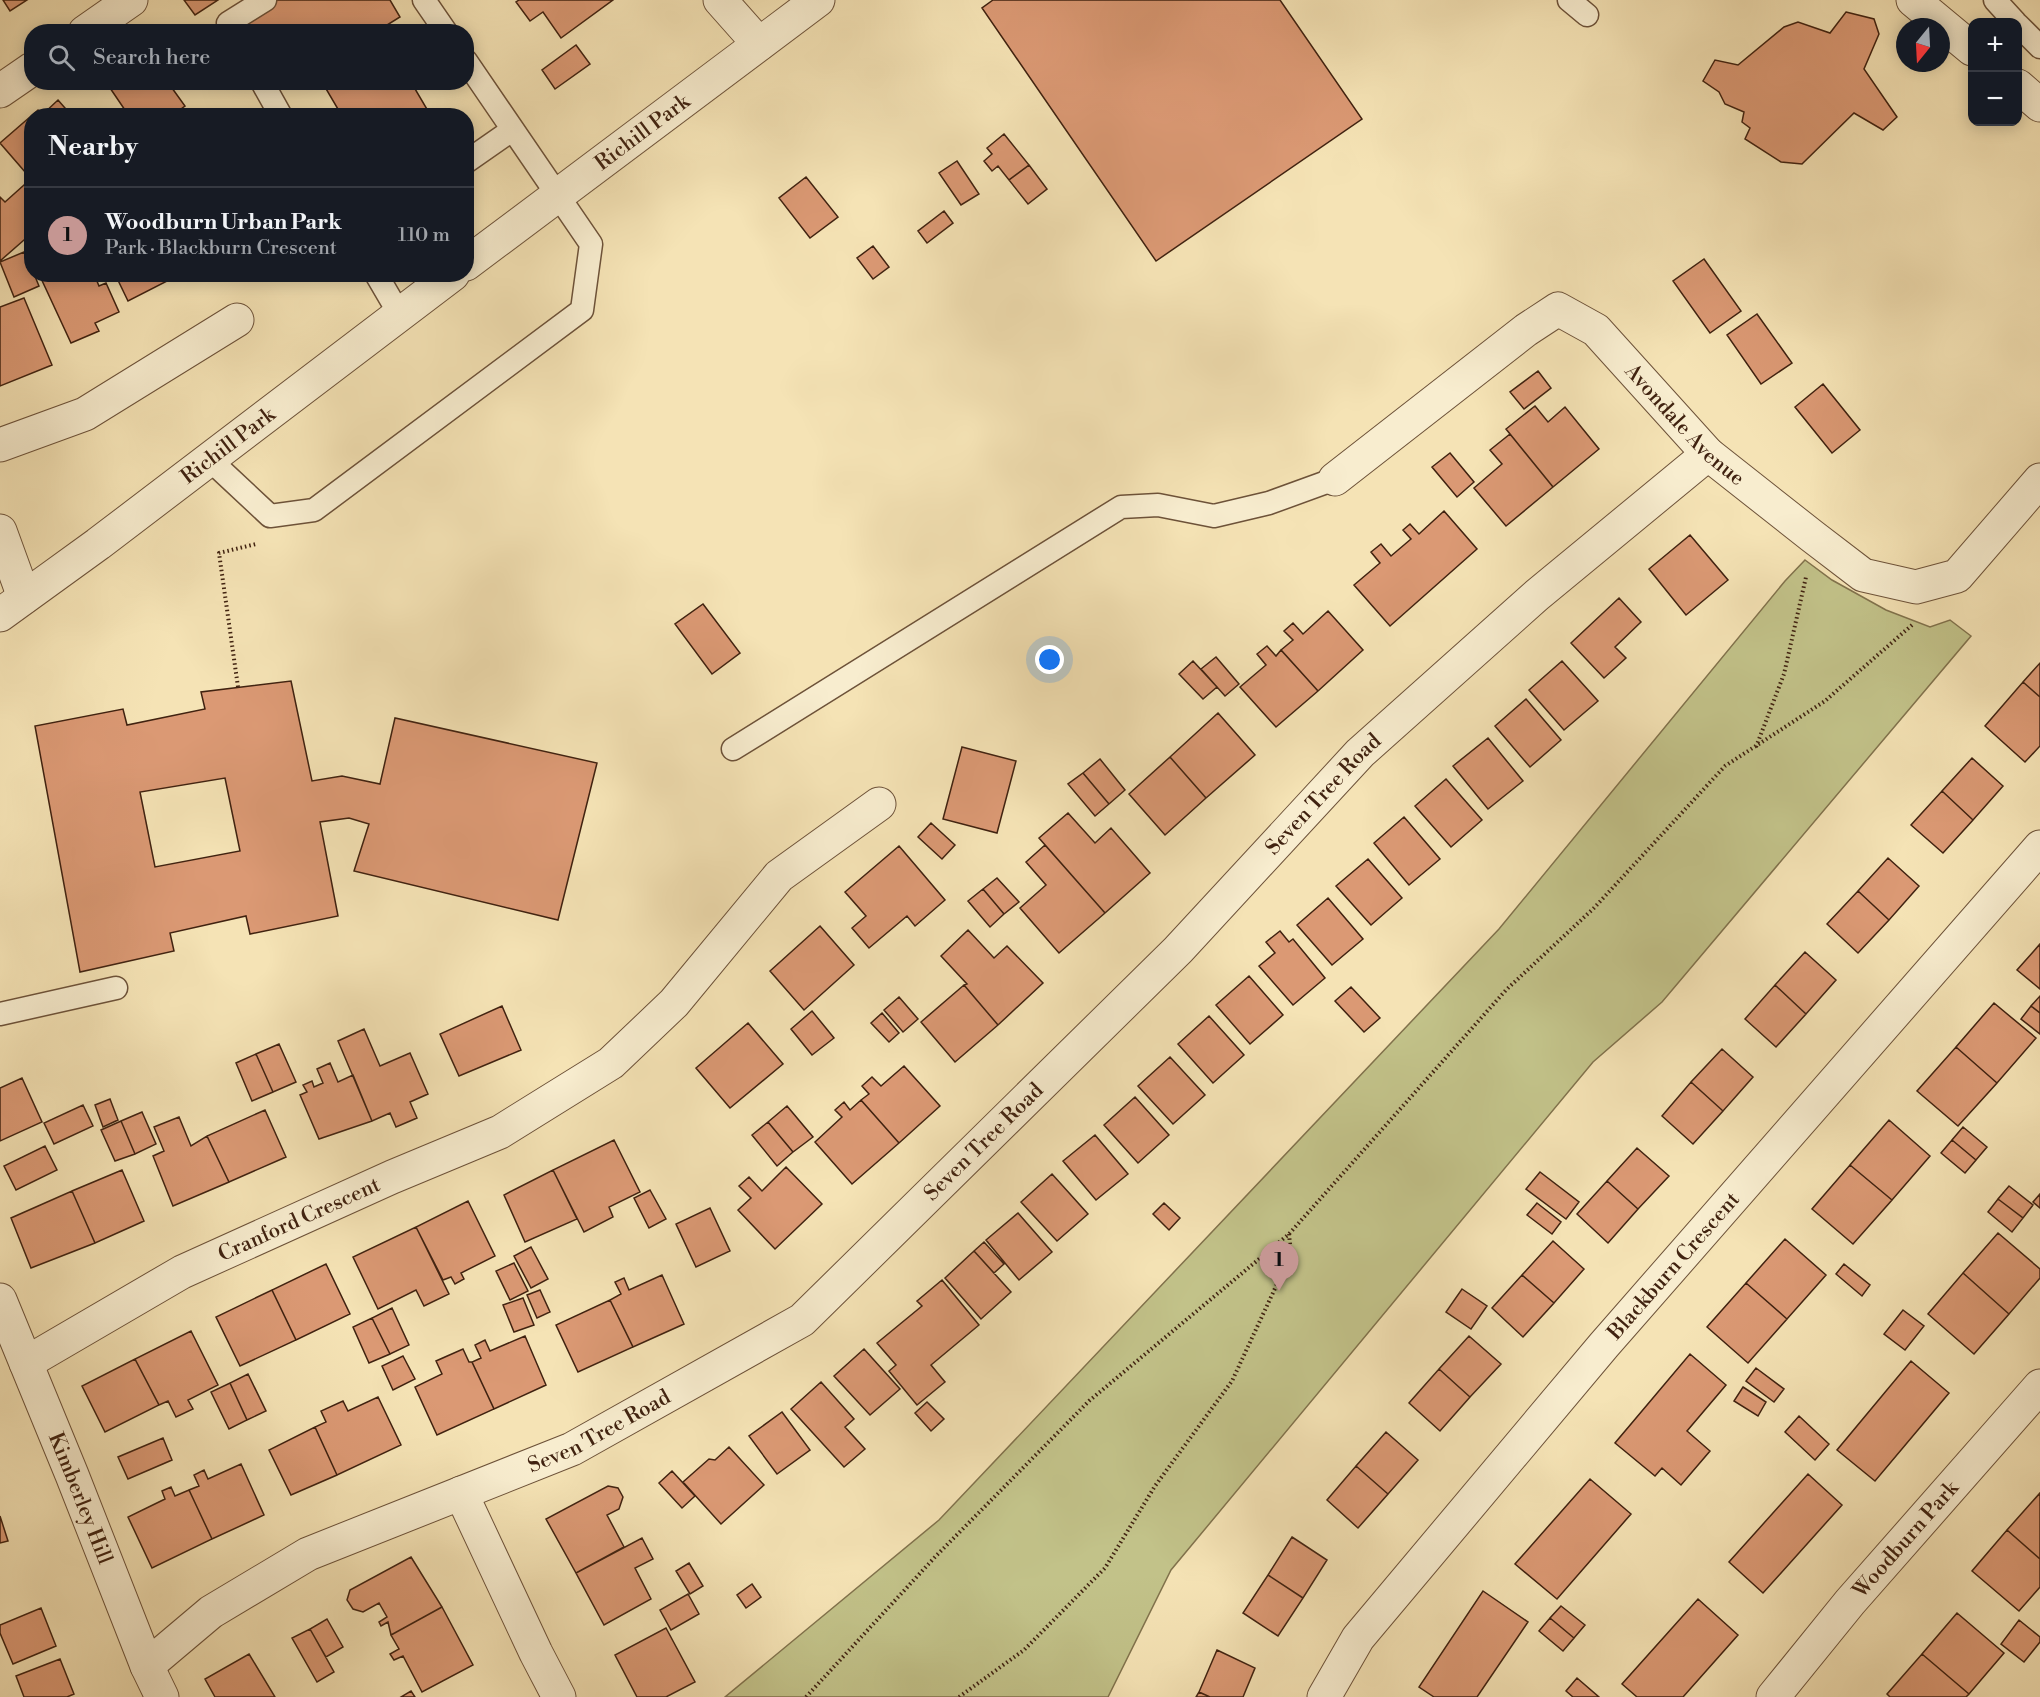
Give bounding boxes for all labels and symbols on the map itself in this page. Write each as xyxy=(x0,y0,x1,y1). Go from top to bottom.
north arrow xyxy=(1896,18,1950,72)
street label: Richill Park xyxy=(590,88,696,177)
street label: Avondale Avenue xyxy=(1618,358,1749,492)
street label: Richill Park xyxy=(176,401,282,490)
your location xyxy=(1035,645,1064,674)
street label: Seven Tree Road xyxy=(1260,728,1387,861)
street label: Seven Tree Road xyxy=(919,1078,1049,1207)
street label: Cranford Crescent xyxy=(214,1172,385,1268)
street label: Blackburn Crescent xyxy=(1602,1187,1746,1346)
pin: 1 xyxy=(1260,1242,1298,1291)
street label: Seven Tree Road xyxy=(524,1384,676,1479)
street label: Kimberley Hill xyxy=(42,1429,118,1568)
street label: Woodburn Park xyxy=(1847,1475,1965,1604)

